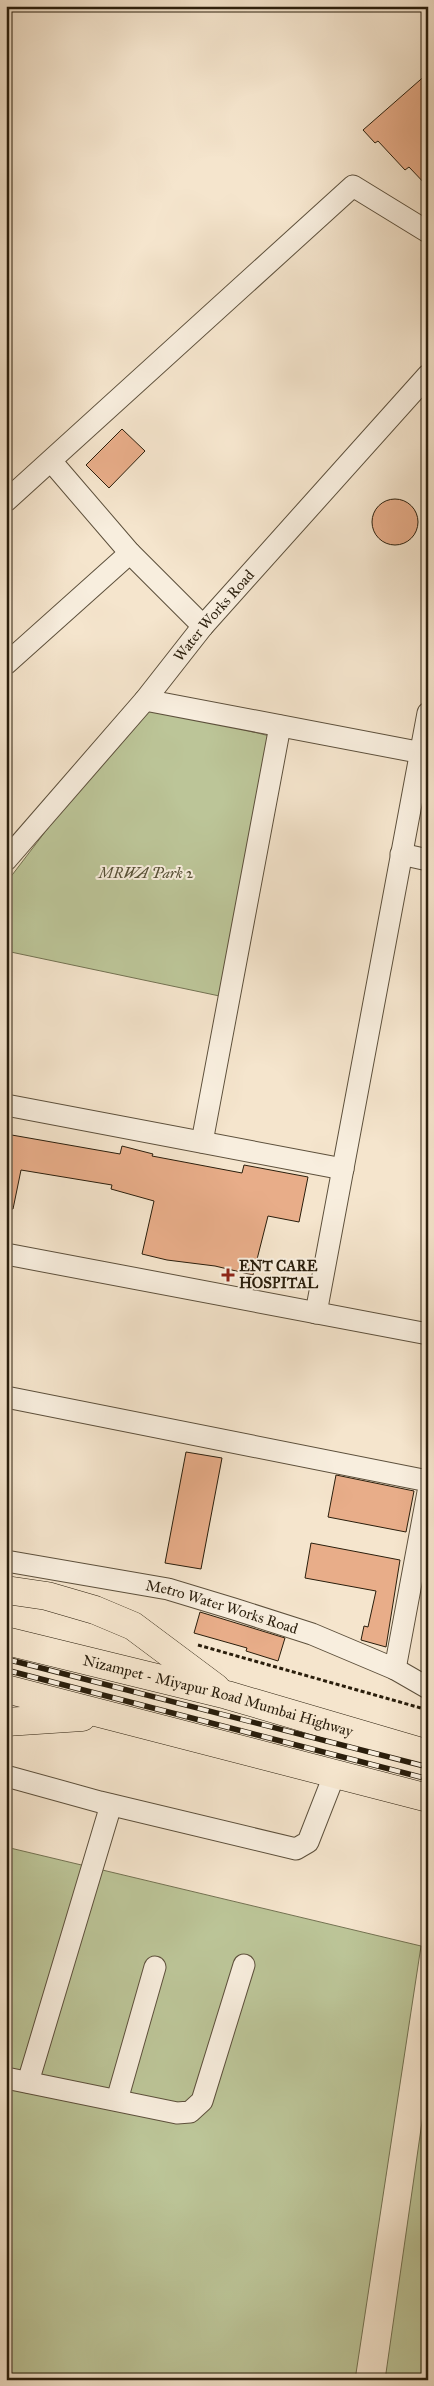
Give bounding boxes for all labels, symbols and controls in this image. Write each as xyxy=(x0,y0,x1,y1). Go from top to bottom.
street label: Water Works Road xyxy=(170,566,258,665)
park label: MRWA Park 2 xyxy=(97,864,194,882)
place label: ENT CARE HOSPITAL xyxy=(239,1257,319,1292)
marker: ENT CARE HOSPITAL xyxy=(221,1268,235,1282)
street label: Metro Water Works Road xyxy=(144,1576,301,1638)
street label: Nizampet - Miyapur Road Mumbai Highway xyxy=(81,1651,356,1741)

